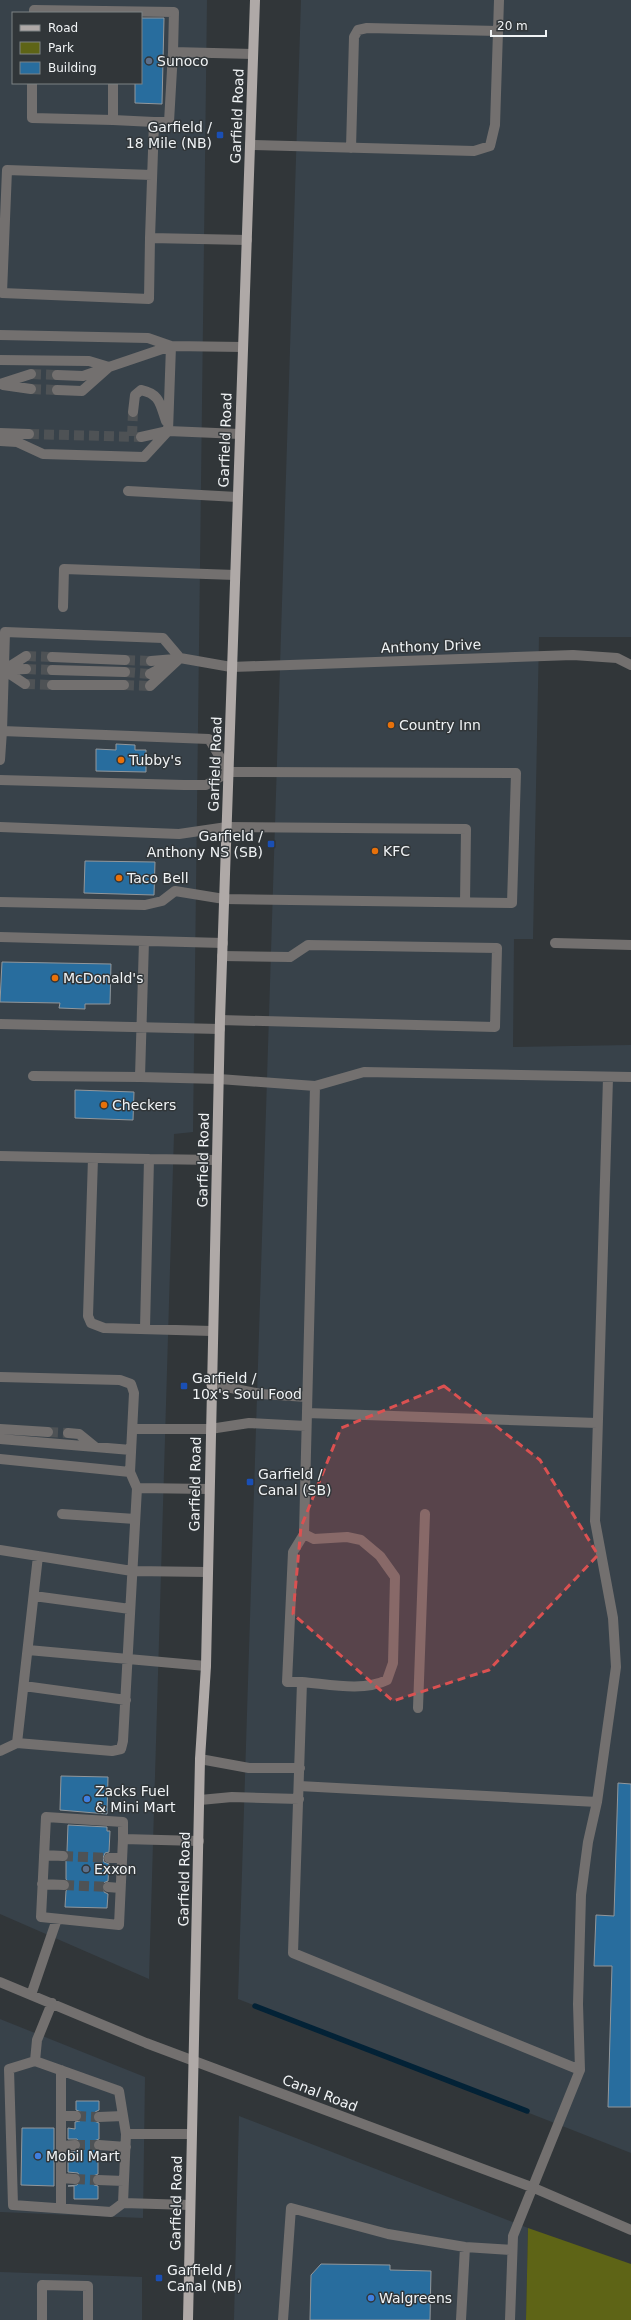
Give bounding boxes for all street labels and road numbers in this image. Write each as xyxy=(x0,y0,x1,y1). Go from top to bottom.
street label: Garfield Road xyxy=(227,68,247,164)
street label: Garfield Road xyxy=(215,392,235,488)
street label: Anthony Drive xyxy=(381,636,481,656)
street label: Garfield Road xyxy=(205,716,225,812)
street label: Garfield Road xyxy=(194,1112,212,1208)
street label: Garfield Road xyxy=(186,1436,204,1532)
street label: Garfield Road xyxy=(175,1831,193,1927)
street label: Canal Road xyxy=(280,2071,360,2115)
street label: Garfield Road xyxy=(167,2155,185,2251)

